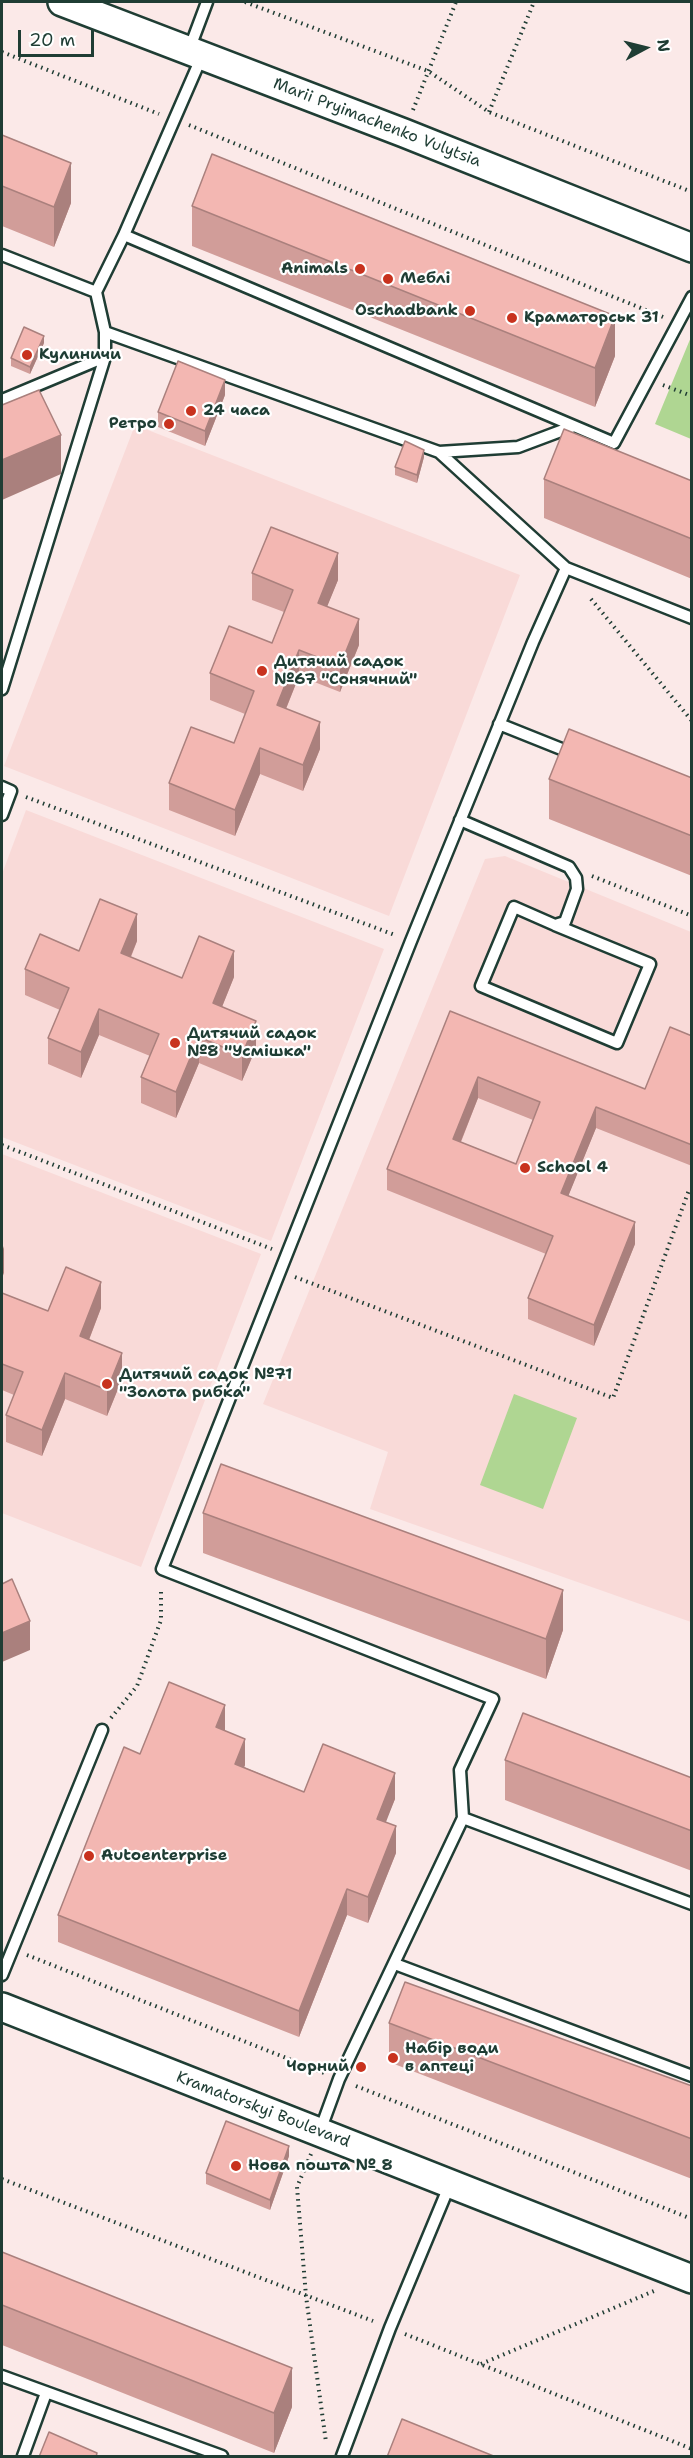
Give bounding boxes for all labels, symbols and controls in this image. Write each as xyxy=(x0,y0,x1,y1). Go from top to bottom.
scale bar xyxy=(21,18,98,56)
north arrow xyxy=(615,18,675,78)
text: 20 m xyxy=(29,28,75,52)
text: N xyxy=(652,38,675,53)
street label: Marii Pryimachenko Vulytsia xyxy=(270,74,484,172)
place label: Animals xyxy=(281,259,348,279)
marker: Animals xyxy=(353,262,367,276)
place label: Меблі xyxy=(400,269,450,289)
marker: Меблі xyxy=(381,272,395,286)
place label: Oschadbank xyxy=(355,301,458,321)
marker: Oschadbank xyxy=(463,304,477,318)
place label: Краматорськ 31 xyxy=(524,308,659,328)
marker: Краматорськ 31 xyxy=(505,311,519,325)
place label: Кулиничи xyxy=(39,345,121,365)
marker: Кулиничи xyxy=(20,348,34,362)
place label: 24 часа xyxy=(203,401,270,421)
marker: 24 часа xyxy=(184,404,198,418)
place label: Ретро xyxy=(109,414,157,434)
marker: Ретро xyxy=(162,417,176,431)
place label: Дитячий садок №67 "Сонячний" xyxy=(274,652,417,690)
marker: Дитячий садок №67 "Сонячний" xyxy=(255,664,269,678)
place label: Дитячий садок №8 "Усмішка" xyxy=(187,1024,317,1062)
marker: Дитячий садок №8 "Усмішка" xyxy=(168,1036,182,1050)
place label: School 4 xyxy=(537,1158,608,1178)
marker: School 4 xyxy=(518,1161,532,1175)
place label: Дитячий садок №71 "Золота рибка" xyxy=(119,1365,292,1403)
marker: Дитячий садок №71 "Золота рибка" xyxy=(100,1377,114,1391)
place label: Autoenterprise xyxy=(101,1846,227,1866)
marker: Autoenterprise xyxy=(82,1849,96,1863)
place label: Набір води в аптеці xyxy=(405,2039,499,2077)
marker: Набір води в аптеці xyxy=(386,2051,400,2065)
place label: Чорний xyxy=(286,2057,349,2077)
marker: Чорний xyxy=(354,2060,368,2074)
street label: Kramatorskyi Boulevard xyxy=(173,2068,353,2152)
place label: Нова пошта № 8 xyxy=(248,2156,393,2176)
marker: Нова пошта № 8 xyxy=(229,2159,243,2173)

